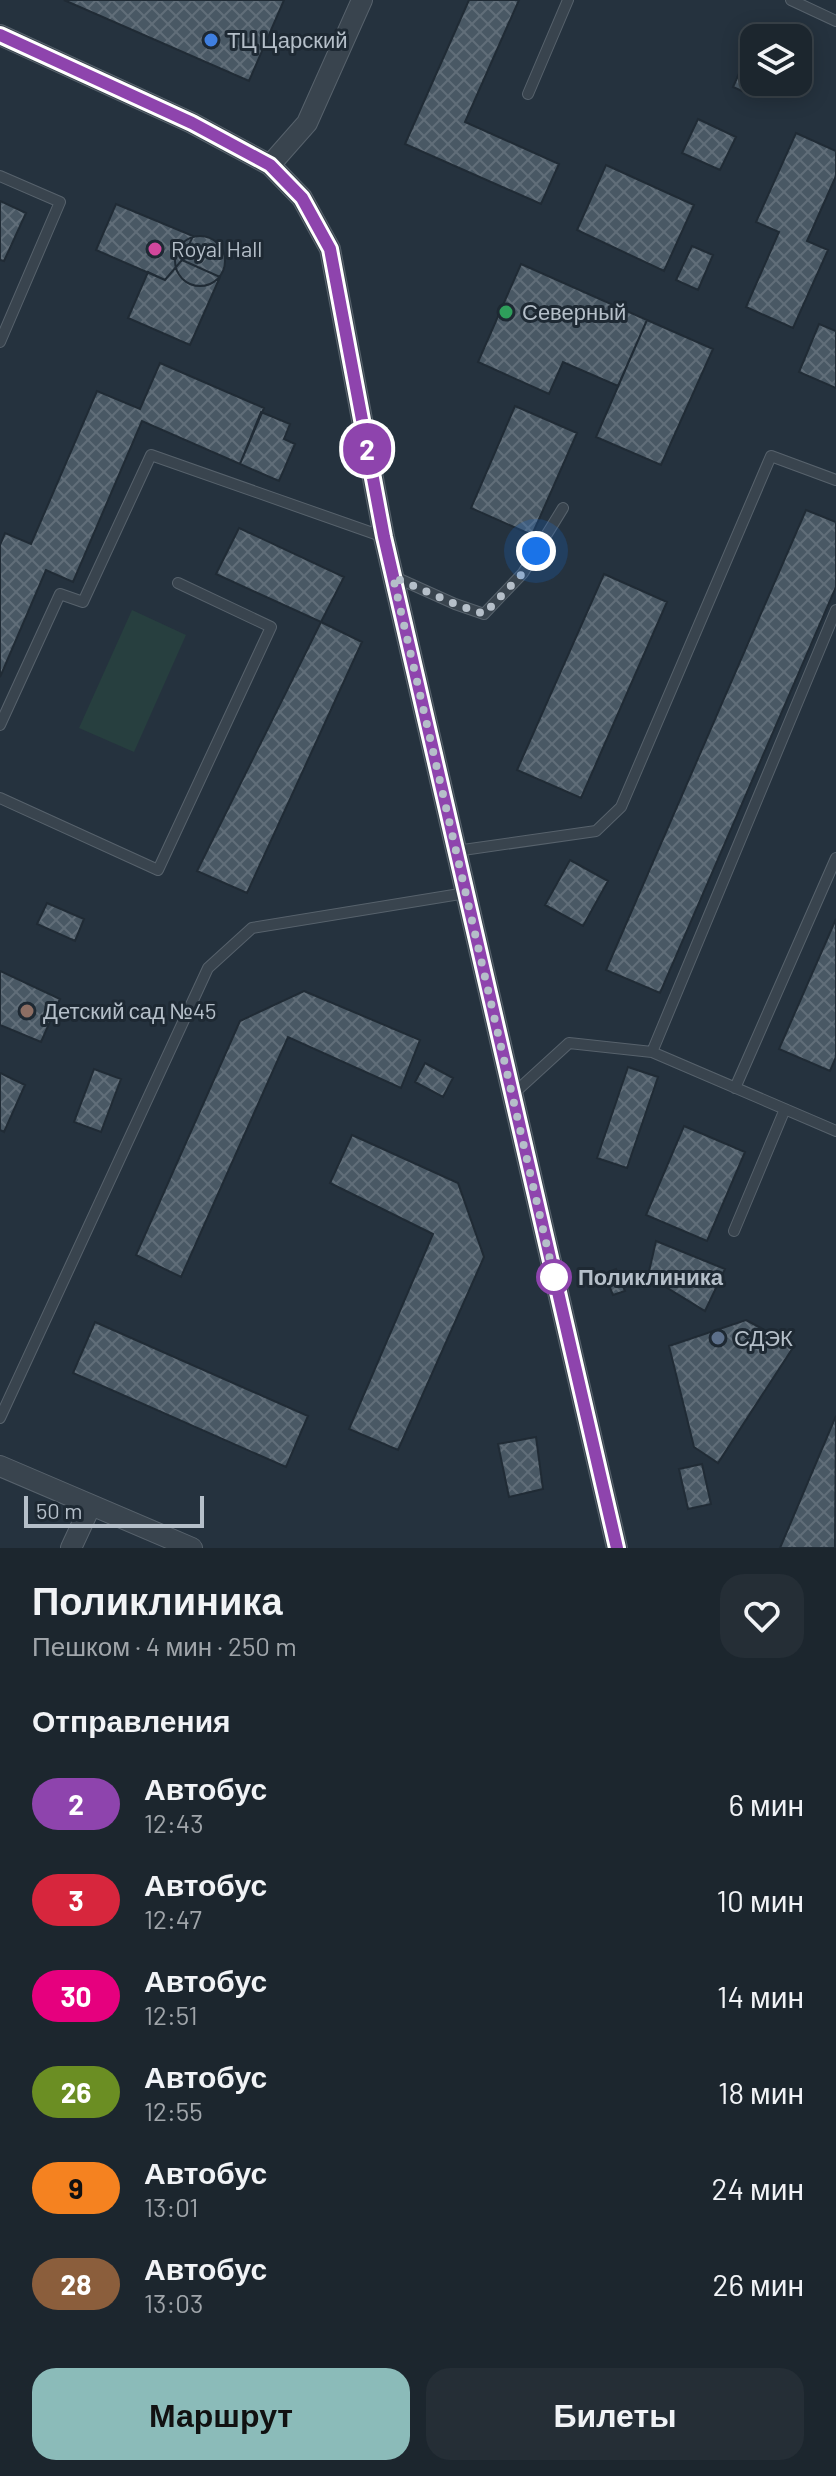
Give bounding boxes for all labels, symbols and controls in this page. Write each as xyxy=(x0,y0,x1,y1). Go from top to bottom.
map controls xyxy=(740,24,812,96)
button: layers xyxy=(740,24,812,96)
place label: ТЦ Царский xyxy=(227,26,348,53)
marker: ТЦ Царский xyxy=(202,31,220,49)
place label: Royal Hall xyxy=(171,235,262,261)
marker: Royal Hall xyxy=(146,240,164,258)
place label: Северный xyxy=(522,298,626,325)
marker: Северный xyxy=(497,303,515,321)
line badge: 2 xyxy=(341,423,393,475)
text: 2 xyxy=(359,432,375,466)
your location xyxy=(516,531,556,571)
place label: Детский сад №45 xyxy=(43,997,216,1024)
marker: Детский сад №45 xyxy=(18,1002,36,1020)
marker: Поликлиника xyxy=(537,1260,571,1294)
place label: Поликлиника xyxy=(578,1263,724,1289)
place label: СДЭК xyxy=(734,1324,793,1351)
marker: СДЭК xyxy=(709,1329,727,1347)
scale bar xyxy=(24,1492,204,1528)
text: 50 m xyxy=(36,1497,82,1523)
button: heart xyxy=(720,1574,804,1658)
text: Поликлиника xyxy=(32,1577,283,1623)
text: Пешком · 4 мин · 250 m xyxy=(32,1630,297,1661)
text: Отправления xyxy=(32,1702,231,1738)
text: Автобус xyxy=(144,1770,267,1806)
text: 6 мин xyxy=(729,1786,804,1822)
text: 2 xyxy=(68,1787,84,1821)
text: 12:43 xyxy=(144,1807,204,1838)
text: Автобус xyxy=(144,1866,267,1902)
text: 10 мин xyxy=(717,1882,804,1918)
text: 3 xyxy=(68,1883,84,1917)
text: 12:47 xyxy=(144,1903,202,1934)
text: Автобус xyxy=(144,1962,267,1998)
text: 14 мин xyxy=(717,1978,804,2014)
text: 30 xyxy=(60,1979,92,2013)
text: 12:51 xyxy=(144,1999,198,2030)
text: Автобус xyxy=(144,2058,267,2094)
text: 18 мин xyxy=(718,2074,804,2110)
text: 26 xyxy=(61,2075,91,2109)
text: 12:55 xyxy=(144,2095,203,2126)
text: Автобус xyxy=(144,2154,267,2190)
text: 24 мин xyxy=(711,2170,804,2206)
text: 9 xyxy=(69,2171,83,2205)
text: 13:01 xyxy=(144,2191,198,2222)
text: Автобус xyxy=(144,2250,267,2286)
text: 26 мин xyxy=(713,2266,804,2302)
text: 28 xyxy=(61,2267,91,2301)
text: 13:03 xyxy=(144,2287,203,2318)
button: Маршрут xyxy=(32,2368,410,2460)
button: Билеты xyxy=(426,2368,804,2460)

